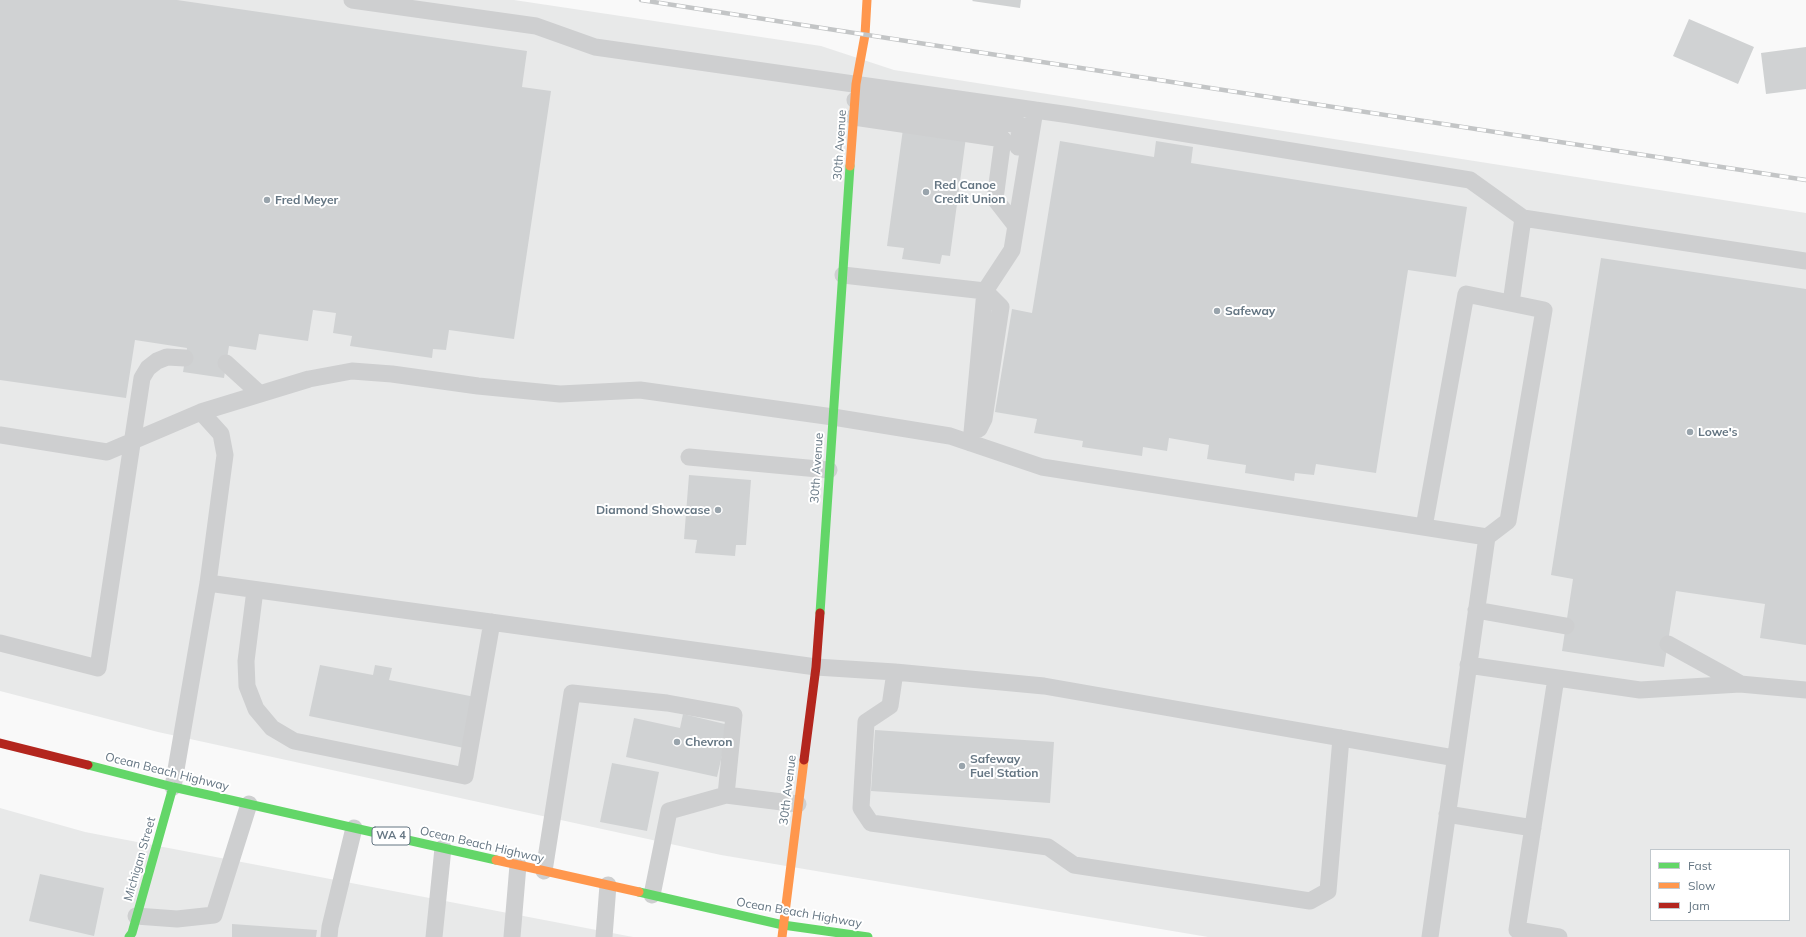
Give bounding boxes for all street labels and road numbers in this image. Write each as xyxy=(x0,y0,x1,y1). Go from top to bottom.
street label: 30th Avenue xyxy=(830,109,850,181)
street label: 30th Avenue xyxy=(807,432,827,504)
street label: Ocean Beach Highway xyxy=(104,750,230,794)
street label: 30th Avenue xyxy=(777,754,799,826)
street label: Michigan Street xyxy=(121,815,159,903)
street label: Ocean Beach Highway xyxy=(418,824,546,866)
road number: WA 4 xyxy=(372,827,410,845)
street label: Ocean Beach Highway xyxy=(735,895,863,931)

